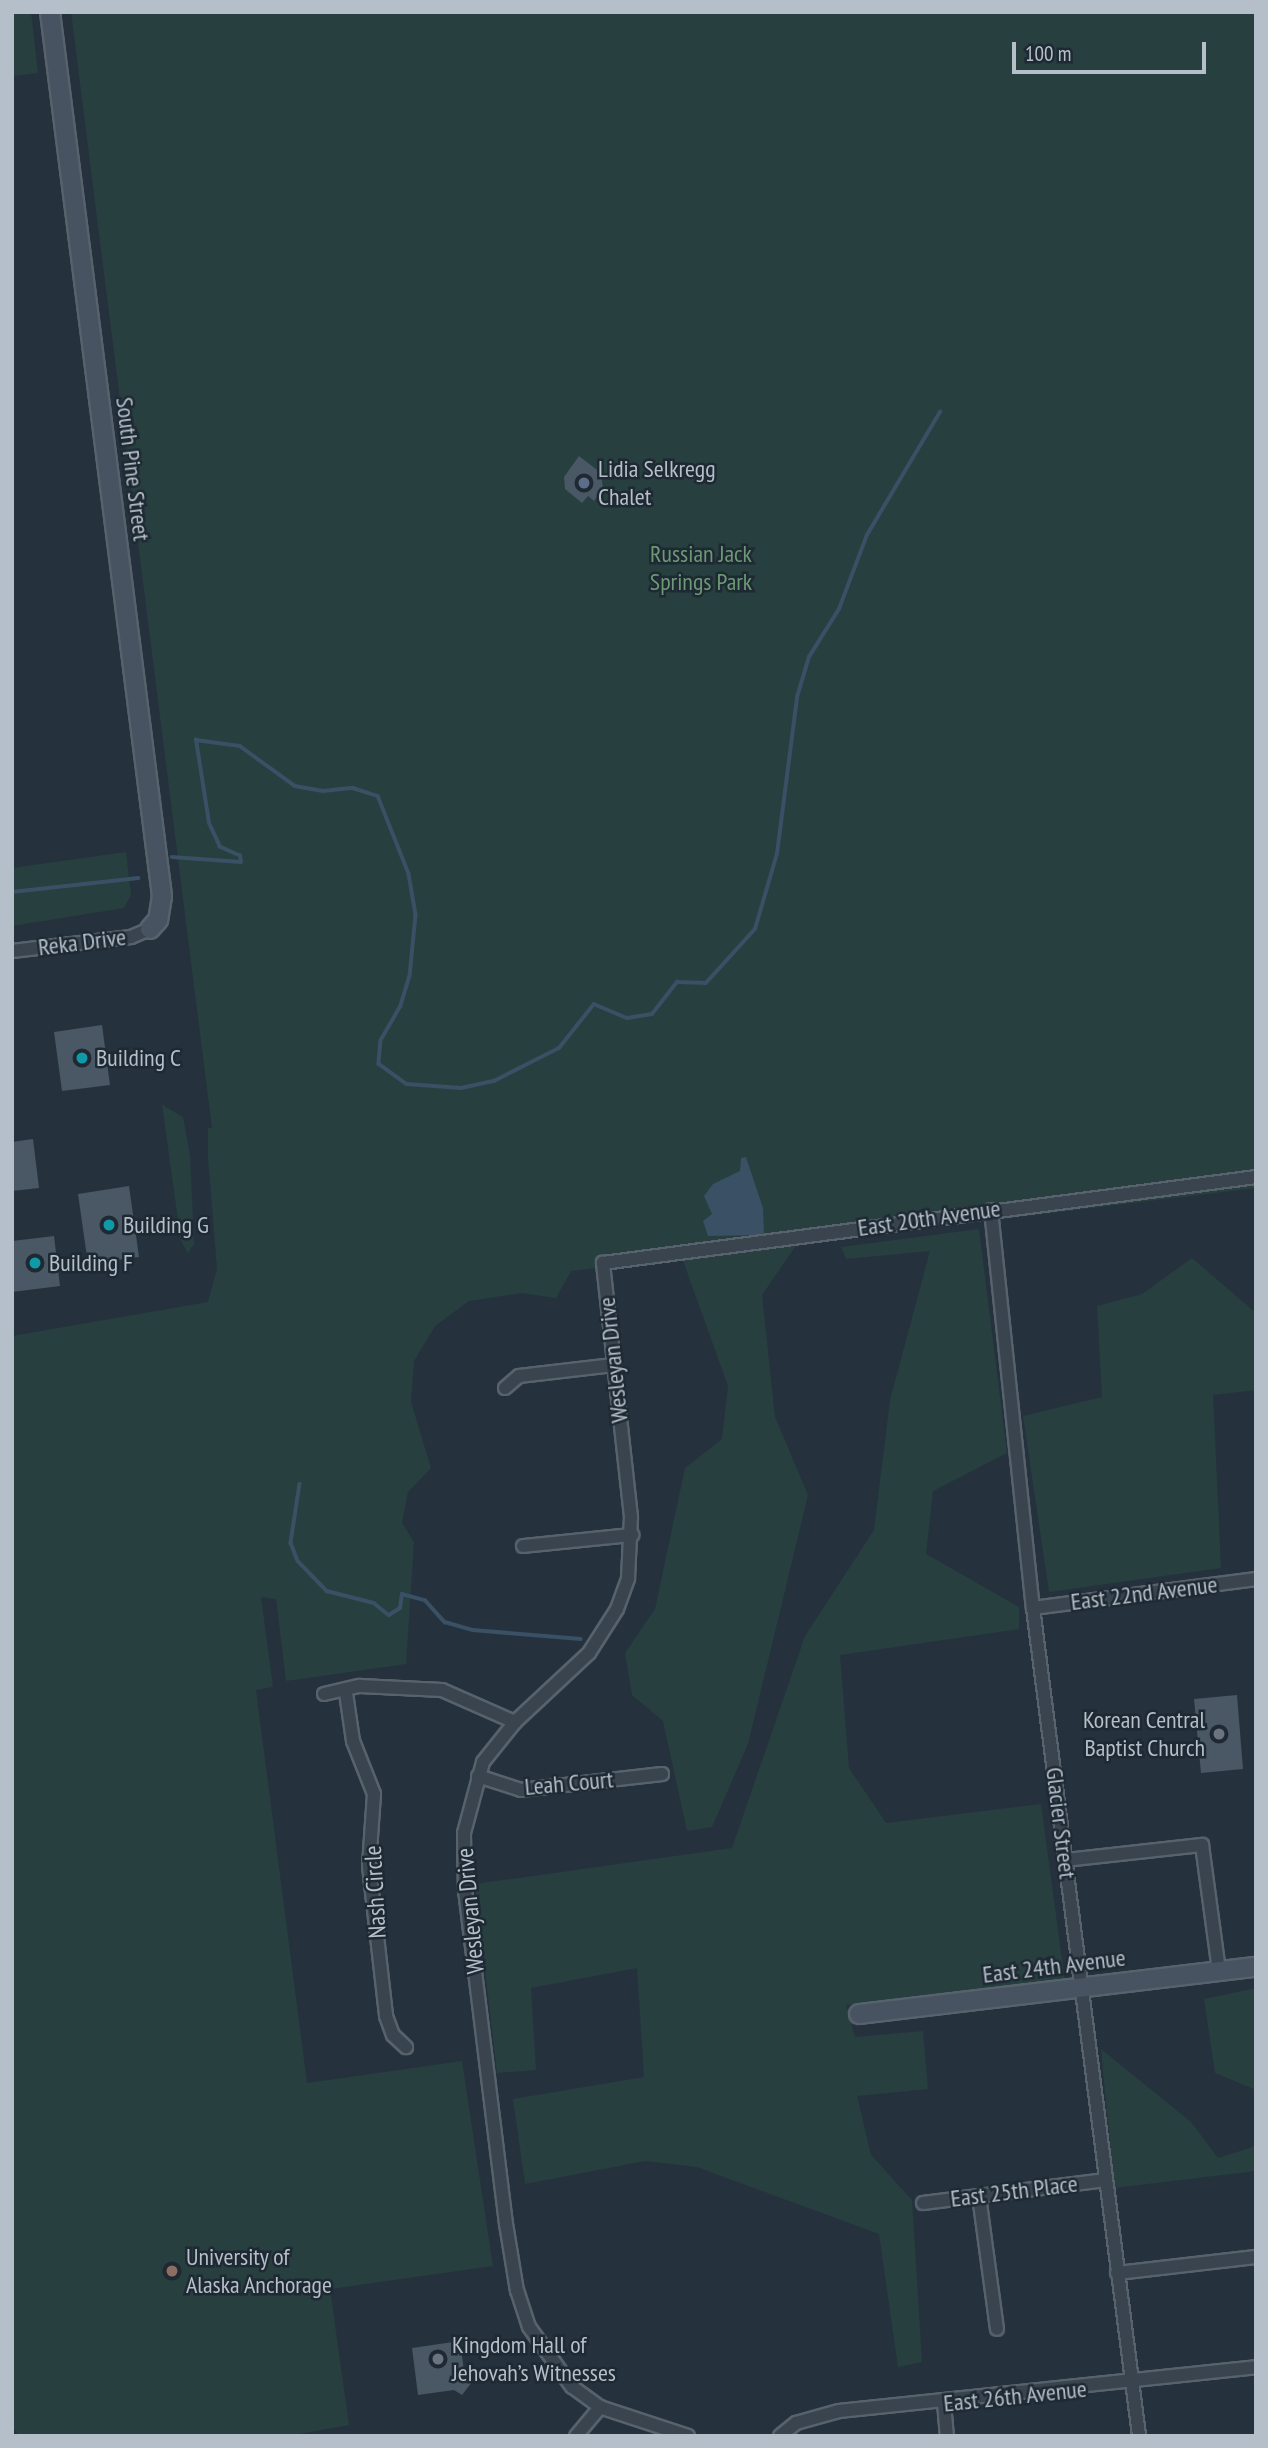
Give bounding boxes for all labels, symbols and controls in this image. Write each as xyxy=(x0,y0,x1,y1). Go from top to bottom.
scale bar xyxy=(1016,28,1210,72)
text: 100 m xyxy=(1025,40,1071,67)
street label: South Pine Street xyxy=(110,396,156,542)
place label: Lidia Selkregg Chalet xyxy=(598,455,716,511)
marker: Lidia Selkregg Chalet xyxy=(576,475,592,491)
park label: Russian Jack Springs Park xyxy=(650,540,752,596)
street label: Reka Drive xyxy=(37,922,127,962)
place label: Building C xyxy=(96,1044,181,1072)
marker: Building C xyxy=(74,1050,90,1066)
street label: East 20th Avenue xyxy=(856,1194,1002,1242)
place label: Building G xyxy=(123,1211,209,1239)
marker: Building G xyxy=(101,1217,117,1233)
place label: Building F xyxy=(49,1249,133,1277)
marker: Building F xyxy=(27,1255,43,1271)
street label: Wesleyan Drive xyxy=(592,1296,634,1424)
street label: East 22nd Avenue xyxy=(1069,1570,1219,1616)
place label: Korean Central Baptist Church xyxy=(1083,1706,1205,1762)
marker: Korean Central Baptist Church xyxy=(1211,1726,1227,1742)
street label: Leah Court xyxy=(523,1765,615,1801)
street label: Glacier Street xyxy=(1040,1766,1082,1880)
street label: Nash Circle xyxy=(358,1845,392,1939)
street label: Wesleyan Drive xyxy=(450,1847,490,1975)
street label: East 24th Avenue xyxy=(981,1943,1127,1989)
street label: East 25th Place xyxy=(949,2169,1079,2213)
place label: University of Alaska Anchorage xyxy=(186,2243,332,2299)
marker: University of Alaska Anchorage xyxy=(164,2263,180,2279)
place label: Kingdom Hall of Jehovah’s Witnesses xyxy=(452,2331,616,2387)
marker: Kingdom Hall of Jehovah’s Witnesses xyxy=(430,2351,446,2367)
street label: East 26th Avenue xyxy=(942,2374,1088,2418)

